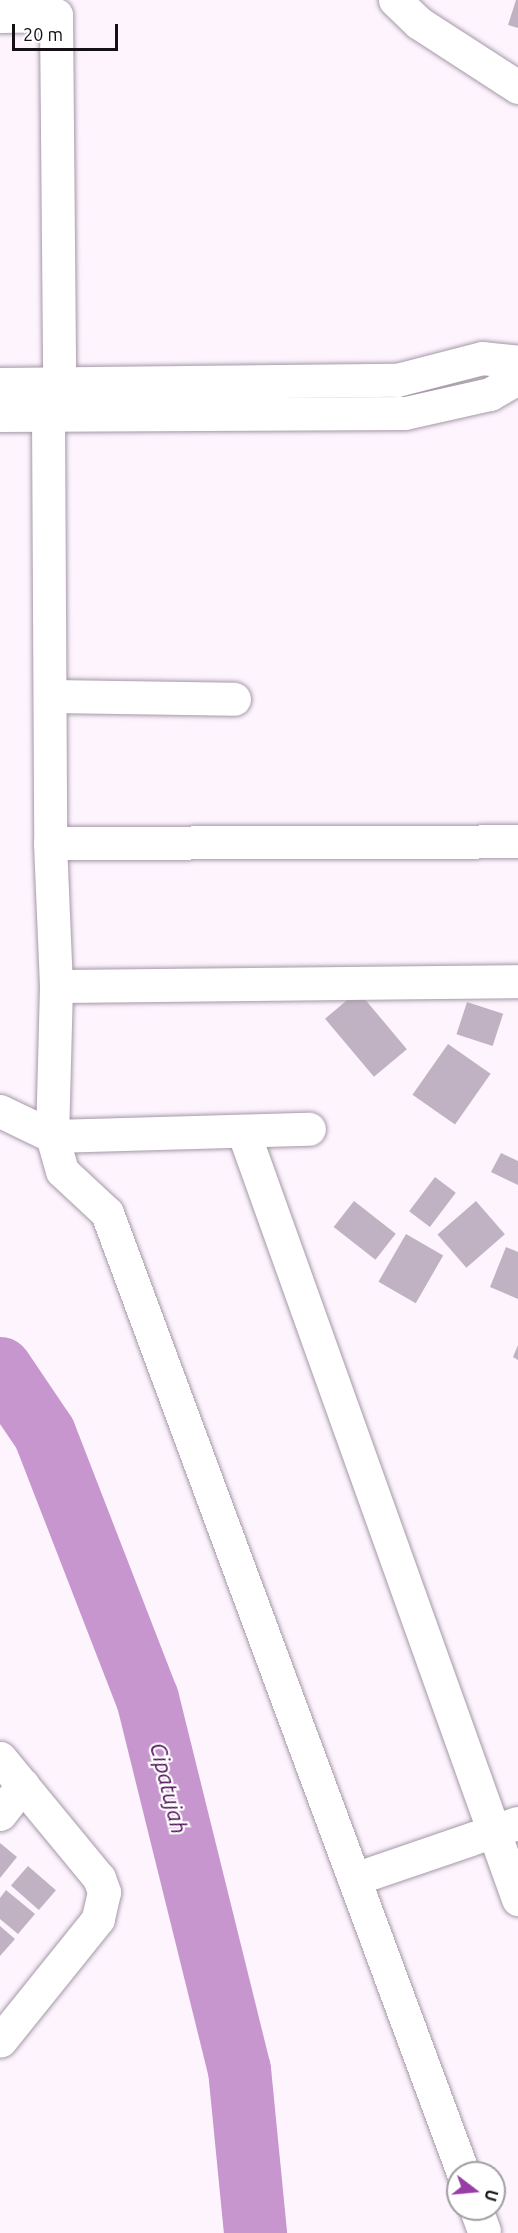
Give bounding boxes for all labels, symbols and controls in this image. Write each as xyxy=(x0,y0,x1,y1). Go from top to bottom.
scale bar xyxy=(15,12,122,50)
text: 20 m xyxy=(23,24,63,44)
water label: Cipatujah xyxy=(145,1740,193,1836)
north arrow xyxy=(446,2161,506,2221)
text: U xyxy=(481,2188,502,2203)

